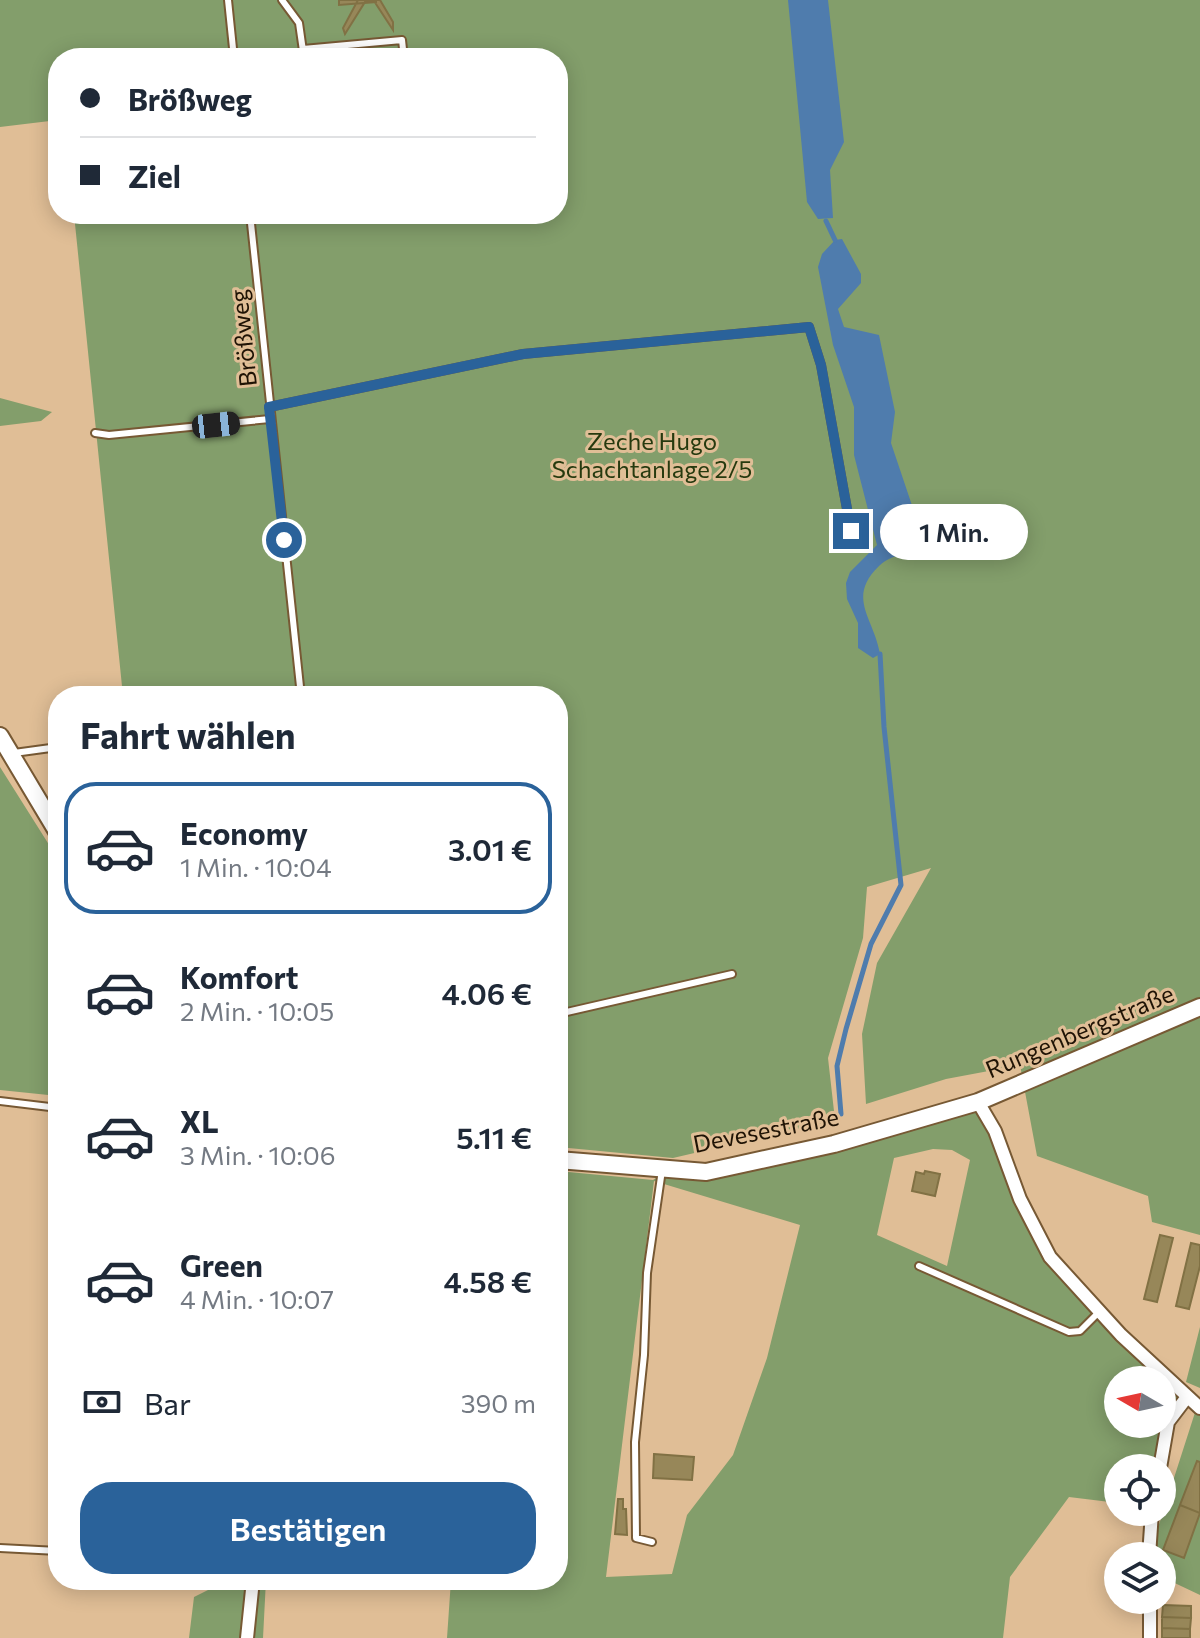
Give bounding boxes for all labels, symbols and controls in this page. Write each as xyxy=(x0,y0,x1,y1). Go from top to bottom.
text: Brößweg xyxy=(128,80,252,117)
text: Ziel xyxy=(128,157,181,194)
street label: Brößweg xyxy=(223,288,262,388)
car xyxy=(191,411,241,439)
park label: Zeche Hugo Schachtanlage 2/5 xyxy=(552,426,752,483)
callout: 1 Min. xyxy=(879,503,1027,559)
route end xyxy=(833,513,869,549)
text: 1 Min. xyxy=(919,516,989,547)
route start xyxy=(266,522,302,558)
text: Fahrt wählen xyxy=(80,712,296,756)
icon: car xyxy=(84,812,156,884)
text: Economy xyxy=(180,814,308,851)
text: 3.01 € xyxy=(448,830,532,867)
text: 1 Min. · 10:04 xyxy=(180,851,332,882)
icon: car xyxy=(84,956,156,1028)
text: Komfort xyxy=(180,958,299,995)
text: 4.06 € xyxy=(442,974,532,1011)
street label: Rungenbergstraße xyxy=(981,978,1178,1083)
text: 2 Min. · 10:05 xyxy=(180,995,334,1026)
icon: car xyxy=(84,1100,156,1172)
street label: Devesestraße xyxy=(690,1101,841,1158)
text: XL xyxy=(180,1102,219,1139)
text: 5.11 € xyxy=(456,1118,532,1155)
text: 3 Min. · 10:06 xyxy=(180,1139,335,1170)
icon: car xyxy=(84,1244,156,1316)
text: Green xyxy=(180,1246,263,1283)
text: 4.58 € xyxy=(444,1262,532,1299)
text: 4 Min. · 10:07 xyxy=(180,1283,334,1314)
north arrow xyxy=(1104,1366,1176,1438)
map controls xyxy=(1104,1366,1176,1614)
icon: cash xyxy=(80,1380,124,1424)
text: Bar xyxy=(144,1384,191,1421)
text: 390 m xyxy=(461,1387,536,1418)
button: locate xyxy=(1104,1454,1176,1526)
button: Bestätigen xyxy=(80,1482,536,1574)
button: layers xyxy=(1104,1542,1176,1614)

